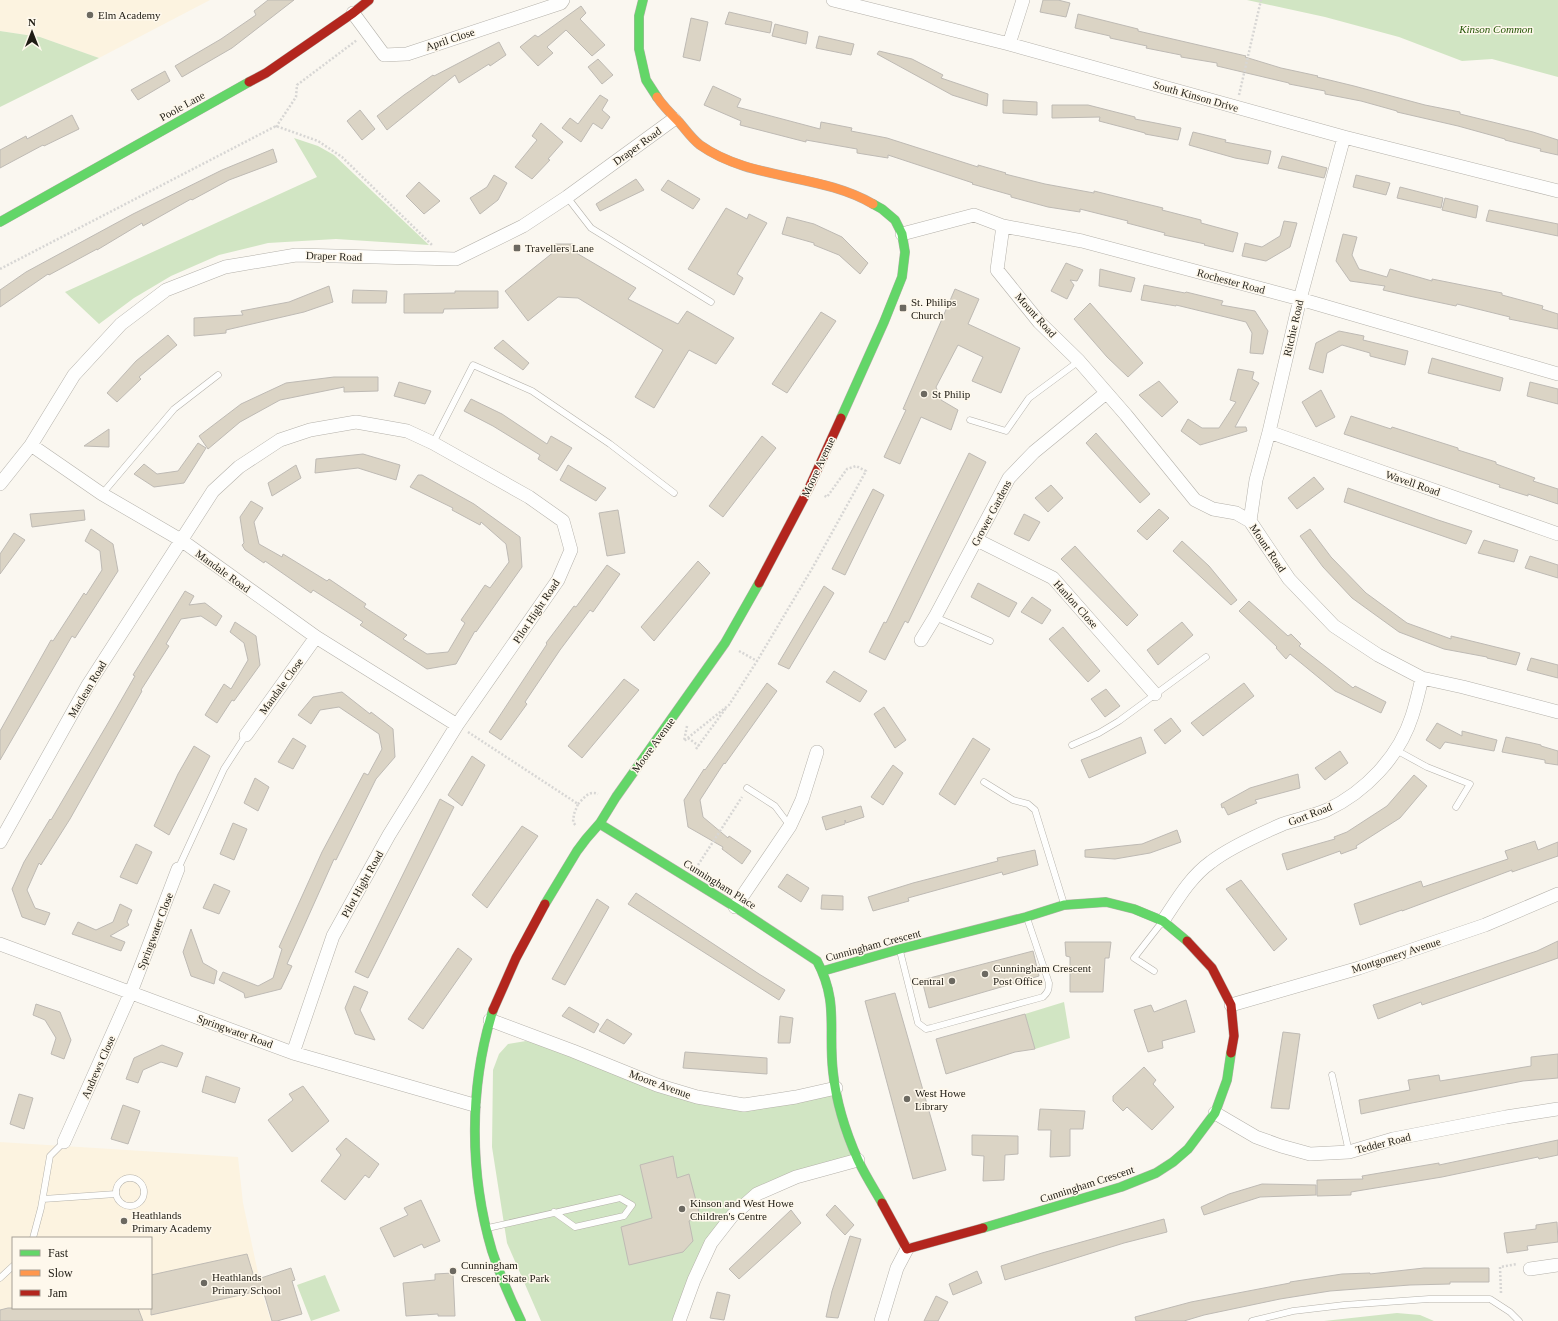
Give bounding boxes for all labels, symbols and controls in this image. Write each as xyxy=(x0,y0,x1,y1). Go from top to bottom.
place label: Elm Academy xyxy=(98,9,161,21)
marker: Elm Academy xyxy=(85,10,95,20)
north arrow xyxy=(12,12,52,52)
text: N xyxy=(28,16,36,28)
park label: Kinson Common xyxy=(1458,23,1533,35)
street label: April Close xyxy=(424,25,476,53)
street label: South Kinson Drive xyxy=(1152,78,1240,114)
street label: Poole Lane xyxy=(157,89,207,123)
street label: Draper Road xyxy=(611,124,664,167)
place label: Travellers Lane xyxy=(525,242,594,254)
marker: Travellers Lane xyxy=(512,243,522,253)
street label: Draper Road xyxy=(306,249,363,263)
street label: Rochester Road xyxy=(1196,266,1267,296)
street label: Mount Road xyxy=(1013,290,1059,340)
place label: St. Philips Church xyxy=(911,296,956,321)
street label: Ritchie Road xyxy=(1281,298,1305,357)
marker: St. Philips Church xyxy=(898,303,908,313)
place label: St Philip xyxy=(932,388,971,400)
marker: St Philip xyxy=(919,389,929,399)
street label: Moore Avenue xyxy=(799,435,837,499)
street label: Wavell Road xyxy=(1384,468,1442,498)
street label: Grower Gardens xyxy=(969,478,1013,548)
street label: Mount Road xyxy=(1248,522,1289,575)
street label: Mandale Road xyxy=(193,547,253,595)
street label: Pilot Hight Road xyxy=(510,576,562,645)
street label: Hanlon Close xyxy=(1051,578,1101,630)
street label: Mandale Close xyxy=(257,656,305,716)
street label: Maclean Road xyxy=(65,658,109,719)
street label: Moore Avenue xyxy=(629,715,677,775)
street label: Gort Road xyxy=(1286,800,1334,828)
street label: Pilot Hight Road xyxy=(339,848,386,920)
street label: Cunningham Place xyxy=(681,857,759,911)
street label: Springwater Close xyxy=(135,891,175,971)
street label: Cunningham Crescent xyxy=(824,927,922,963)
street label: Montgomery Avenue xyxy=(1350,935,1442,975)
place label: Cunningham Crescent Post Office xyxy=(993,962,1091,987)
marker: Cunningham Crescent Post Office xyxy=(980,969,990,979)
place label: Central xyxy=(912,975,944,987)
marker: Central xyxy=(947,976,957,986)
street label: Springwater Road xyxy=(195,1012,275,1050)
street label: Andrews Close xyxy=(79,1034,117,1100)
street label: Moore Avenue xyxy=(627,1067,693,1101)
place label: West Howe Library xyxy=(915,1087,966,1112)
marker: West Howe Library xyxy=(902,1094,912,1104)
street label: Tedder Road xyxy=(1354,1130,1412,1156)
street label: Cunningham Crescent xyxy=(1039,1163,1135,1205)
place label: Kinson and West Howe Children's Centre xyxy=(690,1197,794,1222)
marker: Kinson and West Howe Children's Centre xyxy=(677,1204,687,1214)
place label: Heathlands Primary Academy xyxy=(132,1209,212,1234)
marker: Heathlands Primary Academy xyxy=(119,1216,129,1226)
legend xyxy=(12,1237,152,1309)
text: Fast xyxy=(48,1246,69,1260)
place label: Cunningham Crescent Skate Park xyxy=(461,1259,550,1284)
text: Slow xyxy=(48,1266,73,1280)
marker: Cunningham Crescent Skate Park xyxy=(448,1266,458,1276)
place label: Heathlands Primary School xyxy=(212,1271,281,1296)
marker: Heathlands Primary School xyxy=(199,1278,209,1288)
text: Jam xyxy=(48,1286,68,1300)

